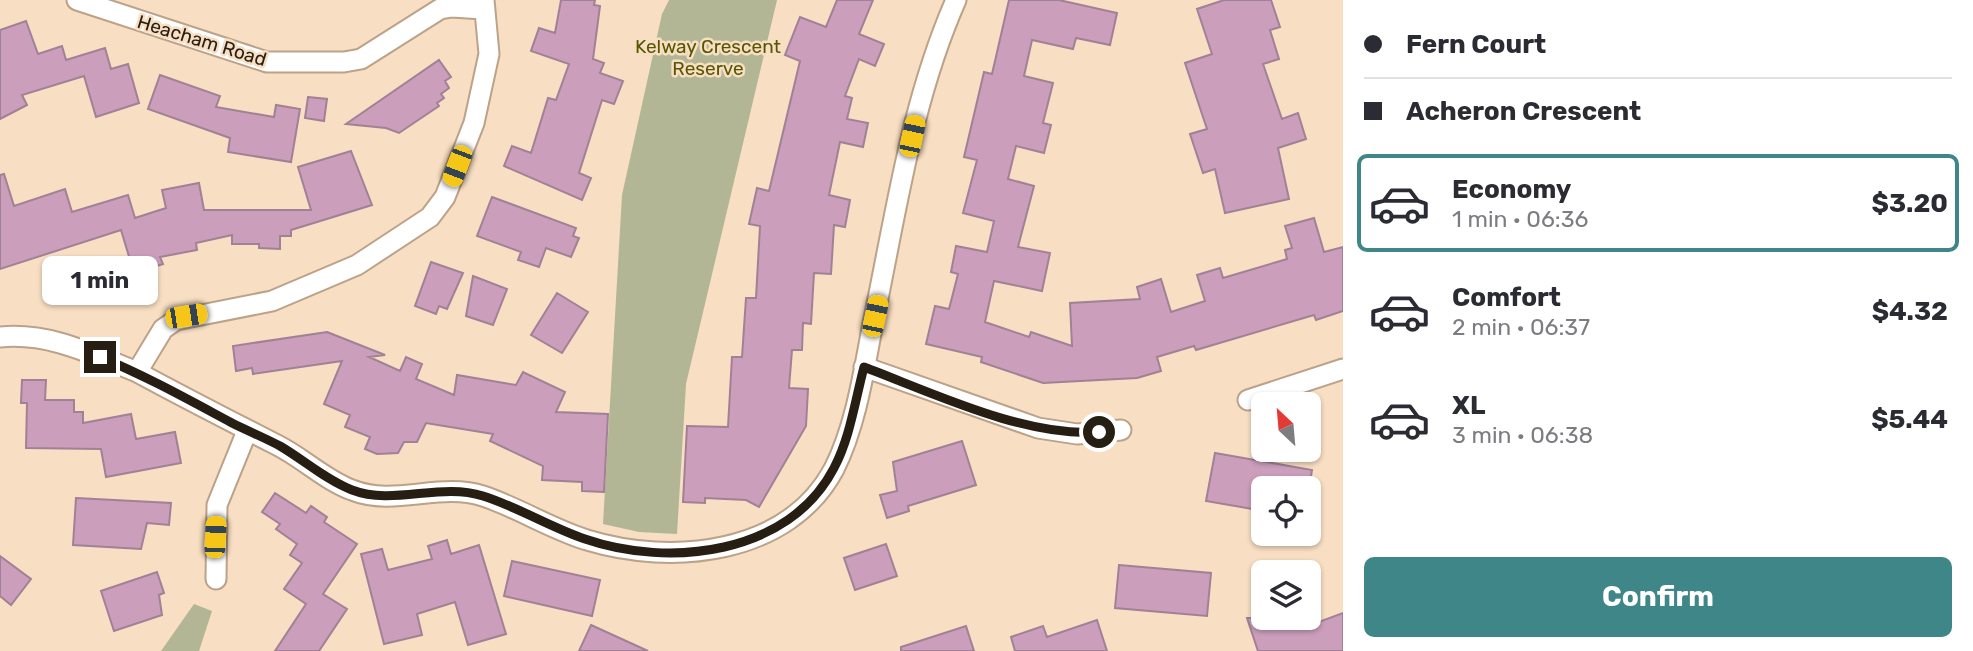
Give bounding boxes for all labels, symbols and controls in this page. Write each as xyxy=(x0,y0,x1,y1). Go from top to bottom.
street label: Heacham Road xyxy=(135,10,269,71)
text: Fern Court xyxy=(1406,29,1546,60)
park label: Kelway Crescent Reserve xyxy=(635,35,782,80)
text: Acheron Crescent xyxy=(1406,96,1641,127)
car xyxy=(898,113,927,159)
car xyxy=(440,143,475,189)
icon: car xyxy=(1368,172,1431,235)
text: Economy xyxy=(1452,174,1571,205)
text: $3.20 xyxy=(1872,188,1948,219)
text: 1 min · 06:36 xyxy=(1452,205,1588,233)
callout: 1 min xyxy=(42,256,158,304)
text: 1 min xyxy=(71,266,129,294)
icon: car xyxy=(1368,280,1431,343)
text: Comfort xyxy=(1452,282,1561,313)
car xyxy=(861,293,890,339)
text: $4.32 xyxy=(1872,296,1948,327)
car xyxy=(164,302,209,330)
text: 2 min · 06:37 xyxy=(1452,313,1590,341)
route end xyxy=(84,341,116,373)
icon: car xyxy=(1368,388,1431,451)
text: XL xyxy=(1452,390,1485,421)
north arrow xyxy=(1251,392,1321,462)
map controls xyxy=(1251,392,1321,630)
text: $5.44 xyxy=(1871,404,1948,435)
route start xyxy=(1083,416,1115,448)
text: 3 min · 06:38 xyxy=(1452,421,1593,449)
button: locate xyxy=(1251,476,1321,546)
car xyxy=(204,515,227,559)
button: Confirm xyxy=(1364,557,1952,637)
button: layers xyxy=(1251,560,1321,630)

